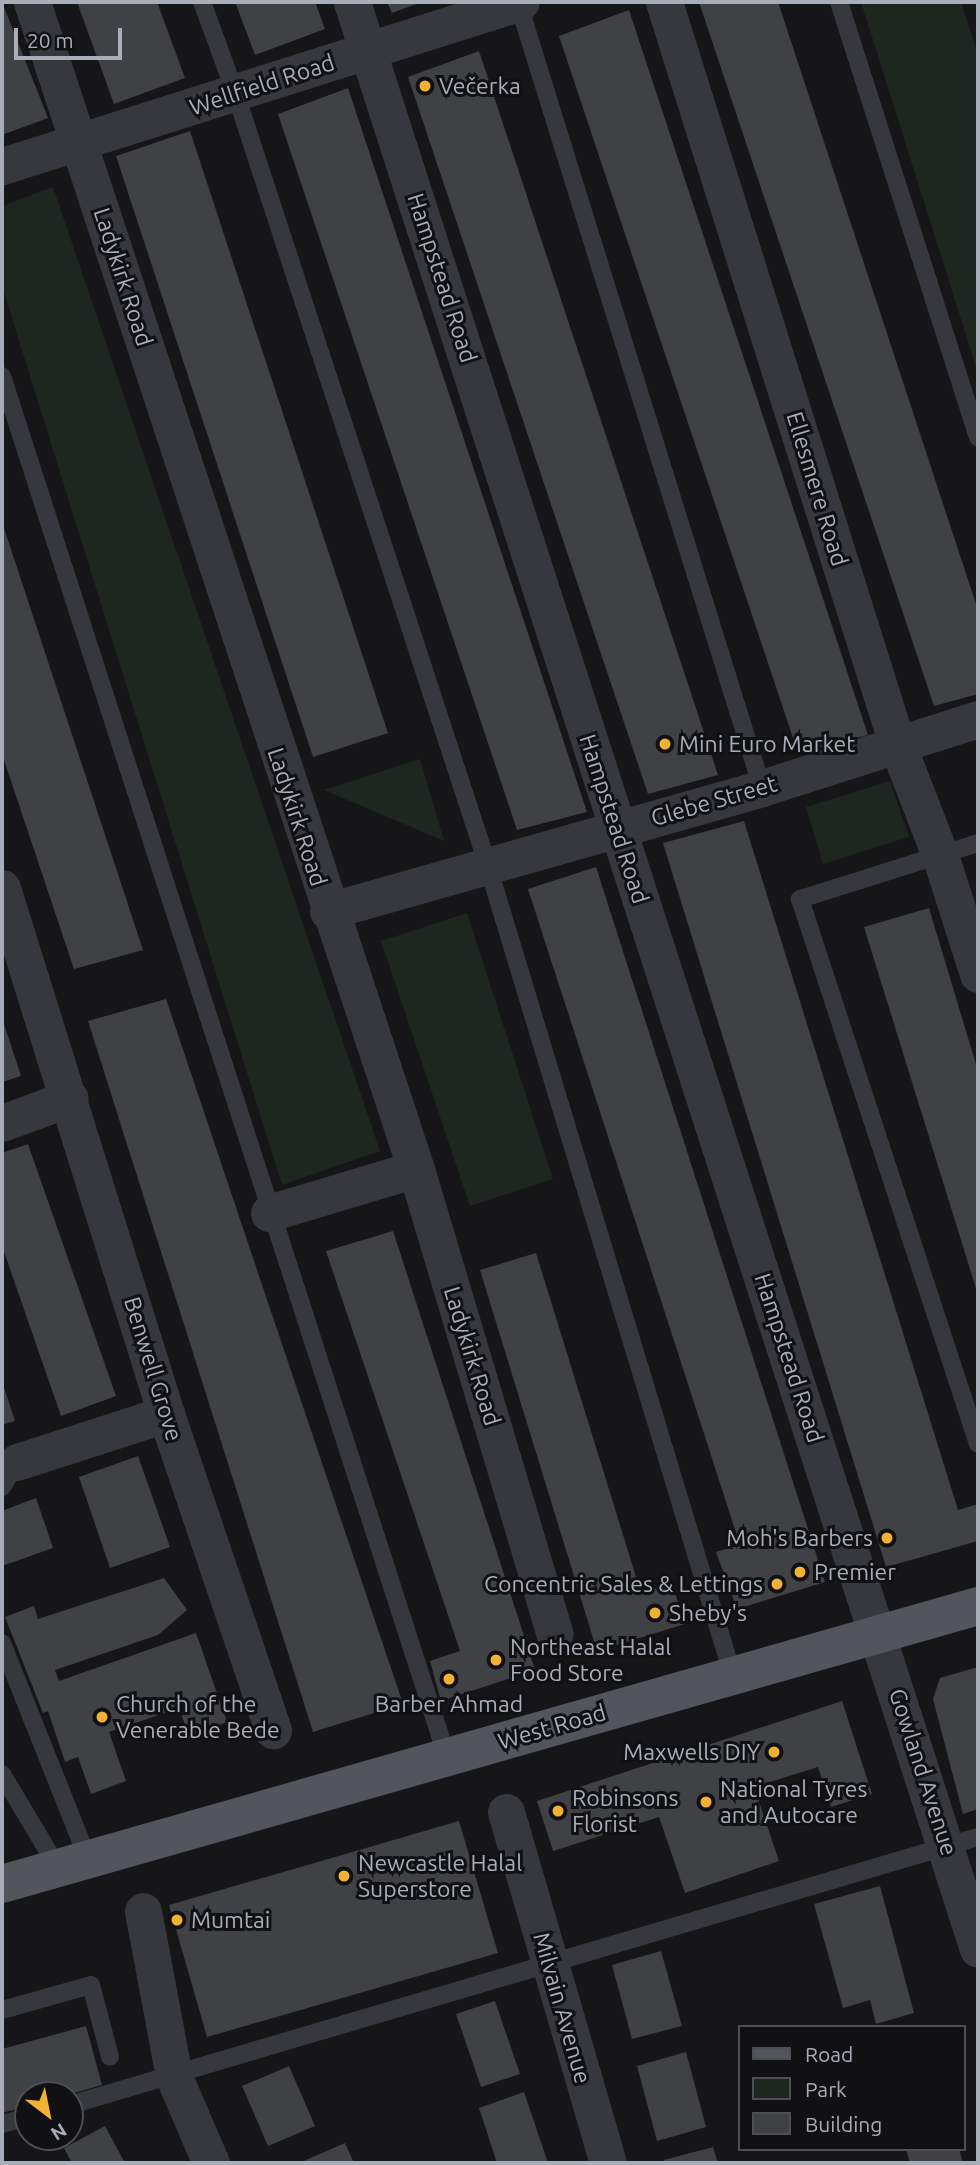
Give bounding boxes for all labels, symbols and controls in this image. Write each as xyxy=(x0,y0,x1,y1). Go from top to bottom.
scale bar xyxy=(18,14,126,58)
text: 20 m xyxy=(27,28,74,52)
street label: Wellfield Road xyxy=(186,49,338,121)
place label: Večerka xyxy=(439,72,521,100)
marker: Večerka xyxy=(417,78,433,94)
street label: Hampstead Road xyxy=(402,190,482,366)
street label: Ladykirk Road xyxy=(88,204,158,350)
street label: Ellesmere Road xyxy=(780,409,854,569)
place label: Mini Euro Market xyxy=(679,730,855,758)
street label: Hampstead Road xyxy=(574,731,654,907)
marker: Mini Euro Market xyxy=(657,736,673,752)
street label: Ladykirk Road xyxy=(262,744,332,890)
street label: Glebe Street xyxy=(648,770,780,832)
street label: Hampstead Road xyxy=(749,1270,829,1446)
street label: Ladykirk Road xyxy=(438,1283,506,1429)
street label: Benwell Grove xyxy=(118,1293,188,1445)
place label: Moh's Barbers xyxy=(726,1524,873,1552)
marker: Moh's Barbers xyxy=(879,1530,895,1546)
place label: Premier xyxy=(814,1558,896,1586)
marker: Premier xyxy=(792,1564,808,1580)
place label: Concentric Sales & Lettings xyxy=(484,1570,763,1598)
marker: Concentric Sales & Lettings xyxy=(769,1576,785,1592)
place label: Sheby's xyxy=(669,1599,747,1627)
marker: Sheby's xyxy=(647,1605,663,1621)
place label: Northeast Halal Food Store xyxy=(510,1633,671,1687)
marker: Northeast Halal Food Store xyxy=(488,1652,504,1668)
marker: Barber Ahmad xyxy=(441,1671,457,1687)
street label: Gowland Avenue xyxy=(883,1685,963,1859)
place label: Church of the Venerable Bede xyxy=(116,1690,280,1744)
place label: Barber Ahmad xyxy=(375,1690,523,1718)
street label: West Road xyxy=(495,1698,609,1756)
marker: Church of the Venerable Bede xyxy=(94,1709,110,1725)
place label: Maxwells DIY xyxy=(623,1738,760,1766)
marker: Maxwells DIY xyxy=(766,1744,782,1760)
place label: National Tyres and Autocare xyxy=(720,1775,867,1829)
place label: Robinsons Florist xyxy=(572,1784,678,1838)
marker: National Tyres and Autocare xyxy=(698,1794,714,1810)
marker: Robinsons Florist xyxy=(550,1803,566,1819)
place label: Newcastle Halal Superstore xyxy=(358,1849,522,1903)
marker: Newcastle Halal Superstore xyxy=(336,1868,352,1884)
place label: Mumtai xyxy=(191,1906,270,1934)
marker: Mumtai xyxy=(169,1912,185,1928)
street label: Milvain Avenue xyxy=(527,1929,597,2087)
legend xyxy=(738,2025,966,2151)
text: Road xyxy=(805,2042,853,2066)
text: Park xyxy=(805,2077,847,2101)
north arrow xyxy=(14,2081,84,2151)
text: Building xyxy=(805,2112,882,2136)
text: N xyxy=(47,2119,71,2145)

